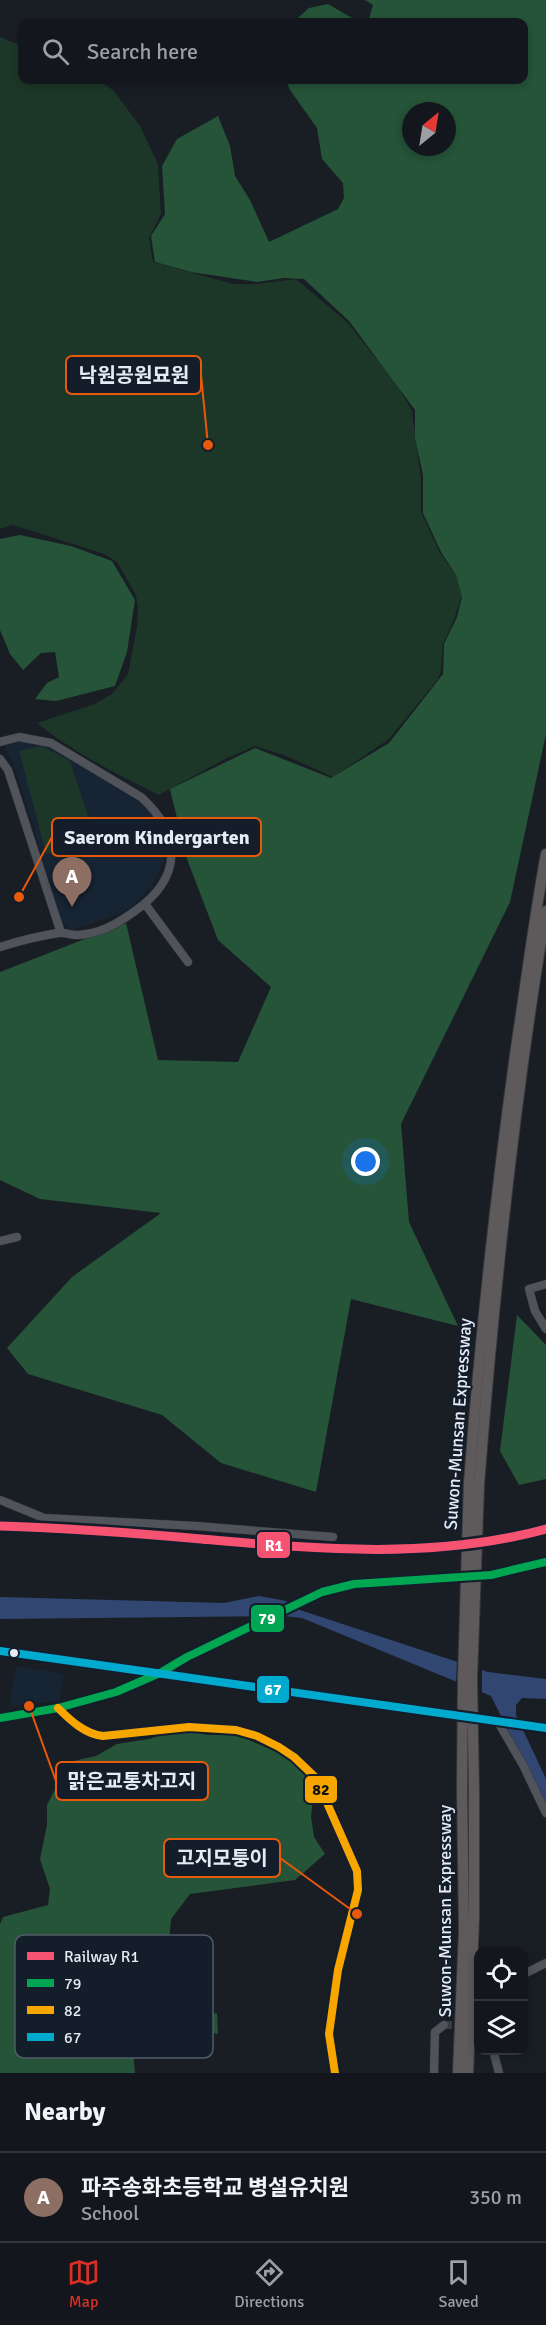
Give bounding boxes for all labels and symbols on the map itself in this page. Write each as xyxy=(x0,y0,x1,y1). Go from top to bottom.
north arrow xyxy=(402,102,456,156)
callout: 낙원공원묘원 xyxy=(66,356,201,394)
text: 낙원공원묘원 xyxy=(79,363,189,388)
callout: Saerom Kindergarten xyxy=(52,818,261,856)
text: Saerom Kindergarten xyxy=(64,825,250,850)
pin: A xyxy=(52,858,92,907)
your location xyxy=(351,1147,380,1176)
street label: Suwon-Munsan Expressway xyxy=(440,1317,476,1531)
line badge: R1 xyxy=(256,1531,291,1559)
text: R1 xyxy=(265,1536,284,1556)
line badge: 79 xyxy=(250,1604,285,1633)
text: 79 xyxy=(258,1609,276,1629)
unlabelled marker xyxy=(8,1647,20,1659)
line badge: 67 xyxy=(256,1675,290,1704)
text: 67 xyxy=(264,1680,282,1700)
callout: 맑은교통차고지 xyxy=(56,1762,208,1800)
text: 맑은교통차고지 xyxy=(68,1769,196,1794)
line badge: 82 xyxy=(304,1775,338,1804)
text: 82 xyxy=(312,1780,330,1800)
street label: Suwon-Munsan Expressway xyxy=(434,1804,456,2017)
callout: 고지모퉁이 xyxy=(164,1839,280,1877)
text: 고지모퉁이 xyxy=(176,1846,268,1871)
legend xyxy=(15,1935,213,2058)
text: Railway R1 xyxy=(64,1947,139,1967)
text: 79 xyxy=(64,1974,81,1994)
text: 82 xyxy=(64,2001,81,2021)
text: 67 xyxy=(64,2028,81,2048)

